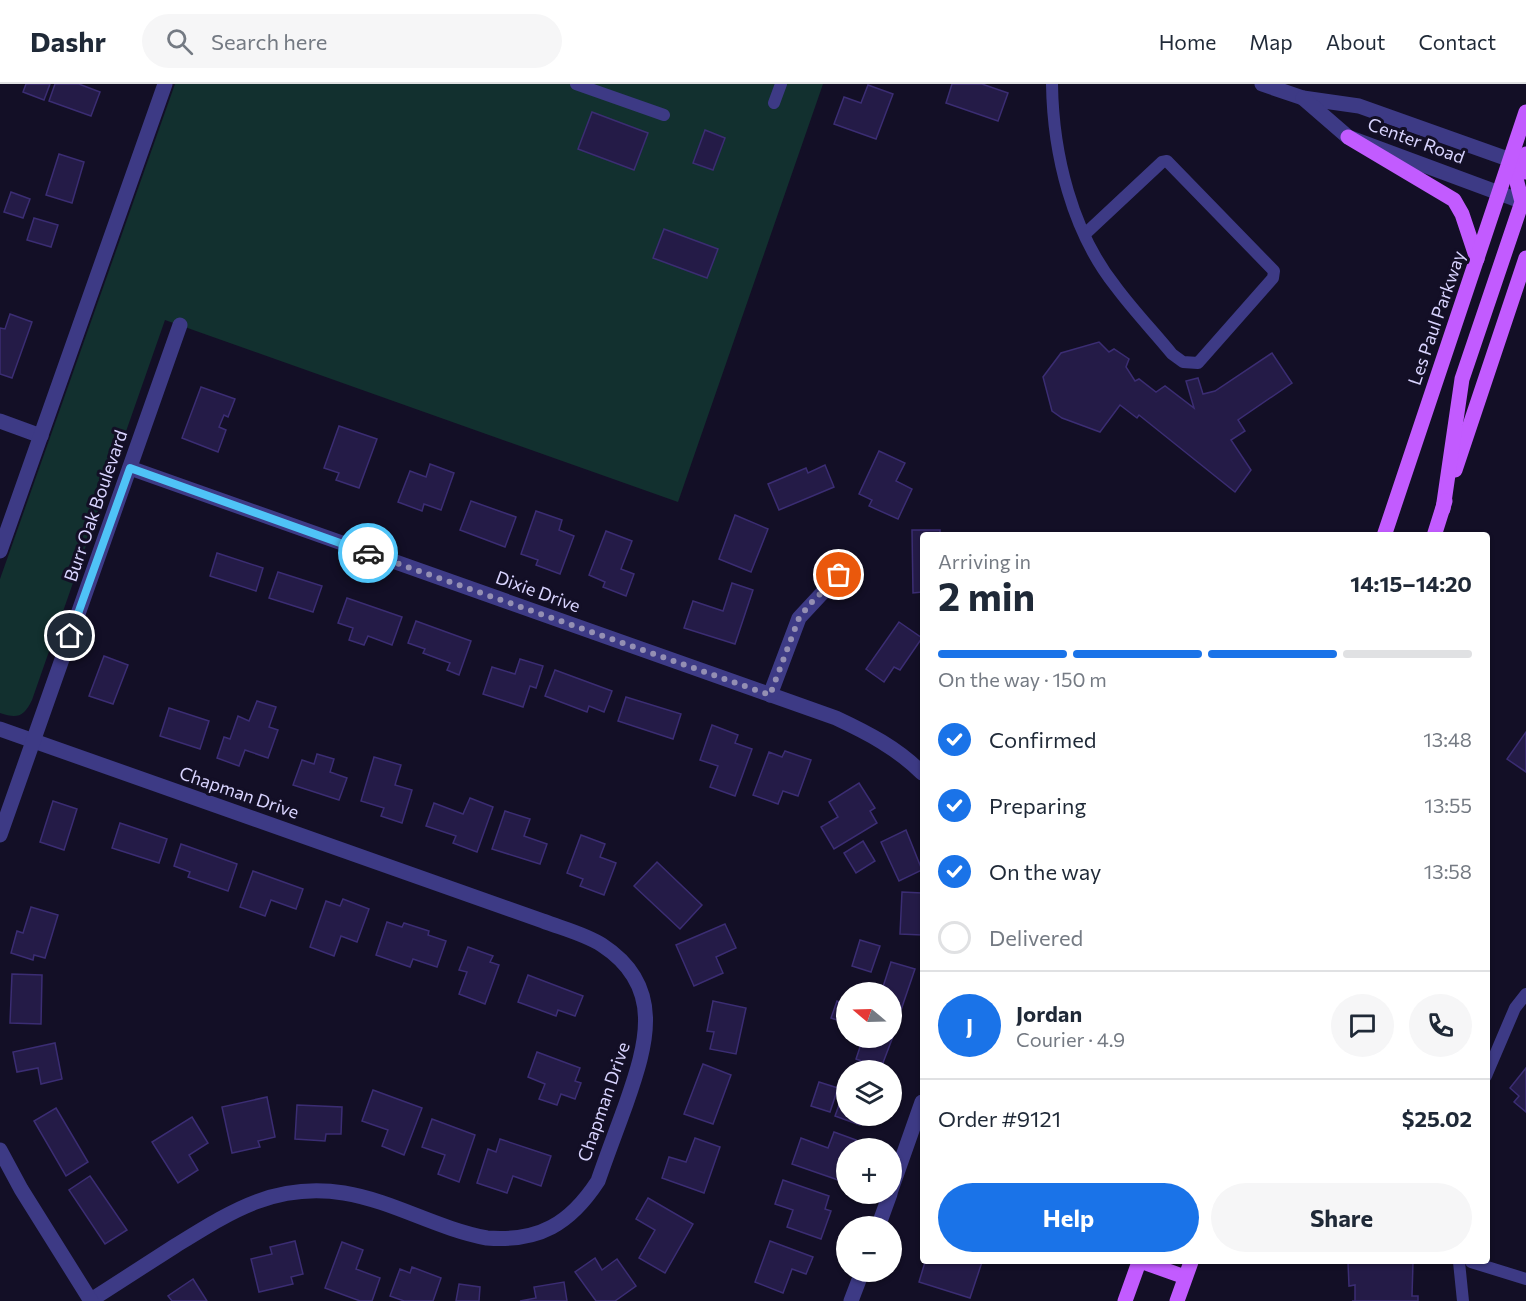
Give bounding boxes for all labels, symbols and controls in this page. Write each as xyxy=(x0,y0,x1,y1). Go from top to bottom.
search box xyxy=(142,14,562,68)
text: Dashr xyxy=(30,24,106,58)
icon: search xyxy=(163,25,196,58)
text: Search here xyxy=(211,28,327,55)
text: Home xyxy=(1159,29,1216,54)
text: Map xyxy=(1249,29,1293,54)
text: About xyxy=(1326,29,1385,54)
text: Contact xyxy=(1418,29,1496,54)
street label: Center Road xyxy=(1365,112,1468,168)
street label: Les Paul Parkway xyxy=(1403,248,1469,388)
street label: Burr Oak Boulevard xyxy=(59,427,131,584)
courier xyxy=(338,523,398,583)
icon: car xyxy=(352,537,385,570)
pin xyxy=(813,549,864,600)
text: Arriving in xyxy=(938,549,1031,573)
icon: bag xyxy=(822,558,855,591)
street label: Dixie Drive xyxy=(493,566,584,617)
text: 14:15–14:20 xyxy=(1350,570,1472,597)
text: 2 min xyxy=(938,571,1035,619)
pin xyxy=(44,610,95,661)
icon: home xyxy=(53,619,86,652)
text: On the way · 150 m xyxy=(938,667,1107,691)
icon: check xyxy=(938,723,971,756)
text: Confirmed xyxy=(989,726,1096,753)
text: 13:48 xyxy=(1423,727,1472,751)
street label: Chapman Drive xyxy=(177,761,302,823)
icon: check xyxy=(938,789,971,822)
text: Preparing xyxy=(989,792,1086,819)
text: 13:55 xyxy=(1424,793,1472,817)
icon: check xyxy=(938,855,971,888)
text: On the way xyxy=(989,858,1101,885)
text: 13:58 xyxy=(1424,859,1472,883)
text: Delivered xyxy=(989,924,1083,951)
north arrow xyxy=(836,982,902,1048)
map controls xyxy=(836,982,902,1282)
button: chat xyxy=(1331,994,1394,1057)
button: phone xyxy=(1409,994,1472,1057)
text: Jordan xyxy=(1016,1000,1082,1027)
text: J xyxy=(966,1012,973,1039)
text: Courier · 4.9 xyxy=(1016,1027,1125,1051)
street label: Chapman Drive xyxy=(572,1039,634,1164)
button: layers xyxy=(836,1060,902,1126)
text: Order #9121 xyxy=(938,1105,1061,1132)
text: $25.02 xyxy=(1402,1105,1472,1132)
button: + xyxy=(836,1138,902,1204)
button: Help xyxy=(938,1183,1199,1252)
button: Share xyxy=(1211,1183,1472,1252)
button: − xyxy=(836,1216,902,1282)

